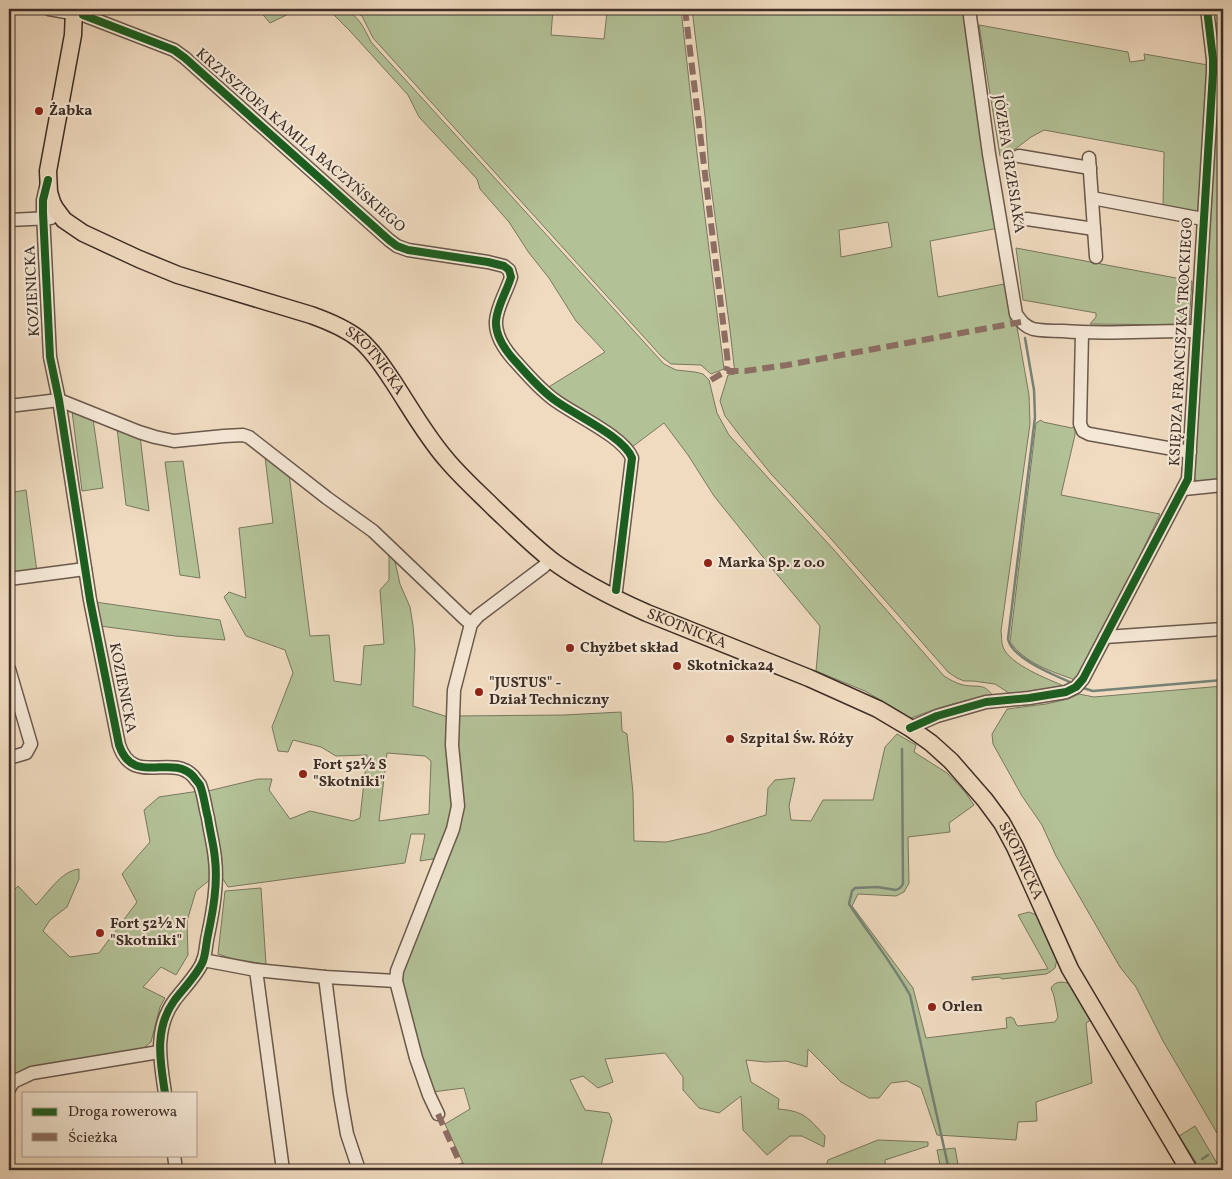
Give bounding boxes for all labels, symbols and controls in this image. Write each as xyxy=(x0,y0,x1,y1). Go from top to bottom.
street label: KRZYSZTOFA KAMILA BACZYŃSKIEGO xyxy=(191,44,409,238)
street label: JÓZEFA GRZESIAKA xyxy=(987,93,1029,235)
place label: Żabka xyxy=(49,101,93,122)
marker: Żabka xyxy=(33,105,45,117)
street label: KSIĘDZA FRANCISZKA TROCKIEGO xyxy=(1165,217,1199,467)
street label: KOZIENICKA xyxy=(20,244,46,337)
street label: SKOTNICKA xyxy=(341,322,410,400)
place label: Marka Sp. z o.o xyxy=(718,553,825,574)
marker: Marka Sp. z o.o xyxy=(702,557,714,569)
street label: SKOTNICKA xyxy=(644,603,730,654)
place label: Chyżbet skład xyxy=(580,638,679,659)
street label: KOZIENICKA xyxy=(103,641,141,735)
marker: Chyżbet skład xyxy=(564,642,576,654)
place label: Skotnicka24 xyxy=(687,656,774,677)
marker: Skotnicka24 xyxy=(671,660,683,672)
place label: "JUSTUS" - Dział Techniczny xyxy=(489,673,610,711)
marker: "JUSTUS" - Dział Techniczny xyxy=(473,686,485,698)
place label: Szpital Św. Róży xyxy=(740,729,854,750)
marker: Szpital Św. Róży xyxy=(724,733,736,745)
place label: Fort 52½ S "Skotniki" xyxy=(313,755,387,793)
marker: Fort 52½ S "Skotniki" xyxy=(297,768,309,780)
street label: SKOTNICKA xyxy=(993,818,1048,904)
place label: Fort 52½ N "Skotniki" xyxy=(110,914,186,952)
marker: Fort 52½ N "Skotniki" xyxy=(94,927,106,939)
place label: Orlen xyxy=(942,997,983,1018)
marker: Orlen xyxy=(926,1001,938,1013)
legend xyxy=(22,1092,198,1156)
text: Droga rowerowa xyxy=(68,1102,177,1123)
text: Ścieżka xyxy=(68,1128,118,1149)

